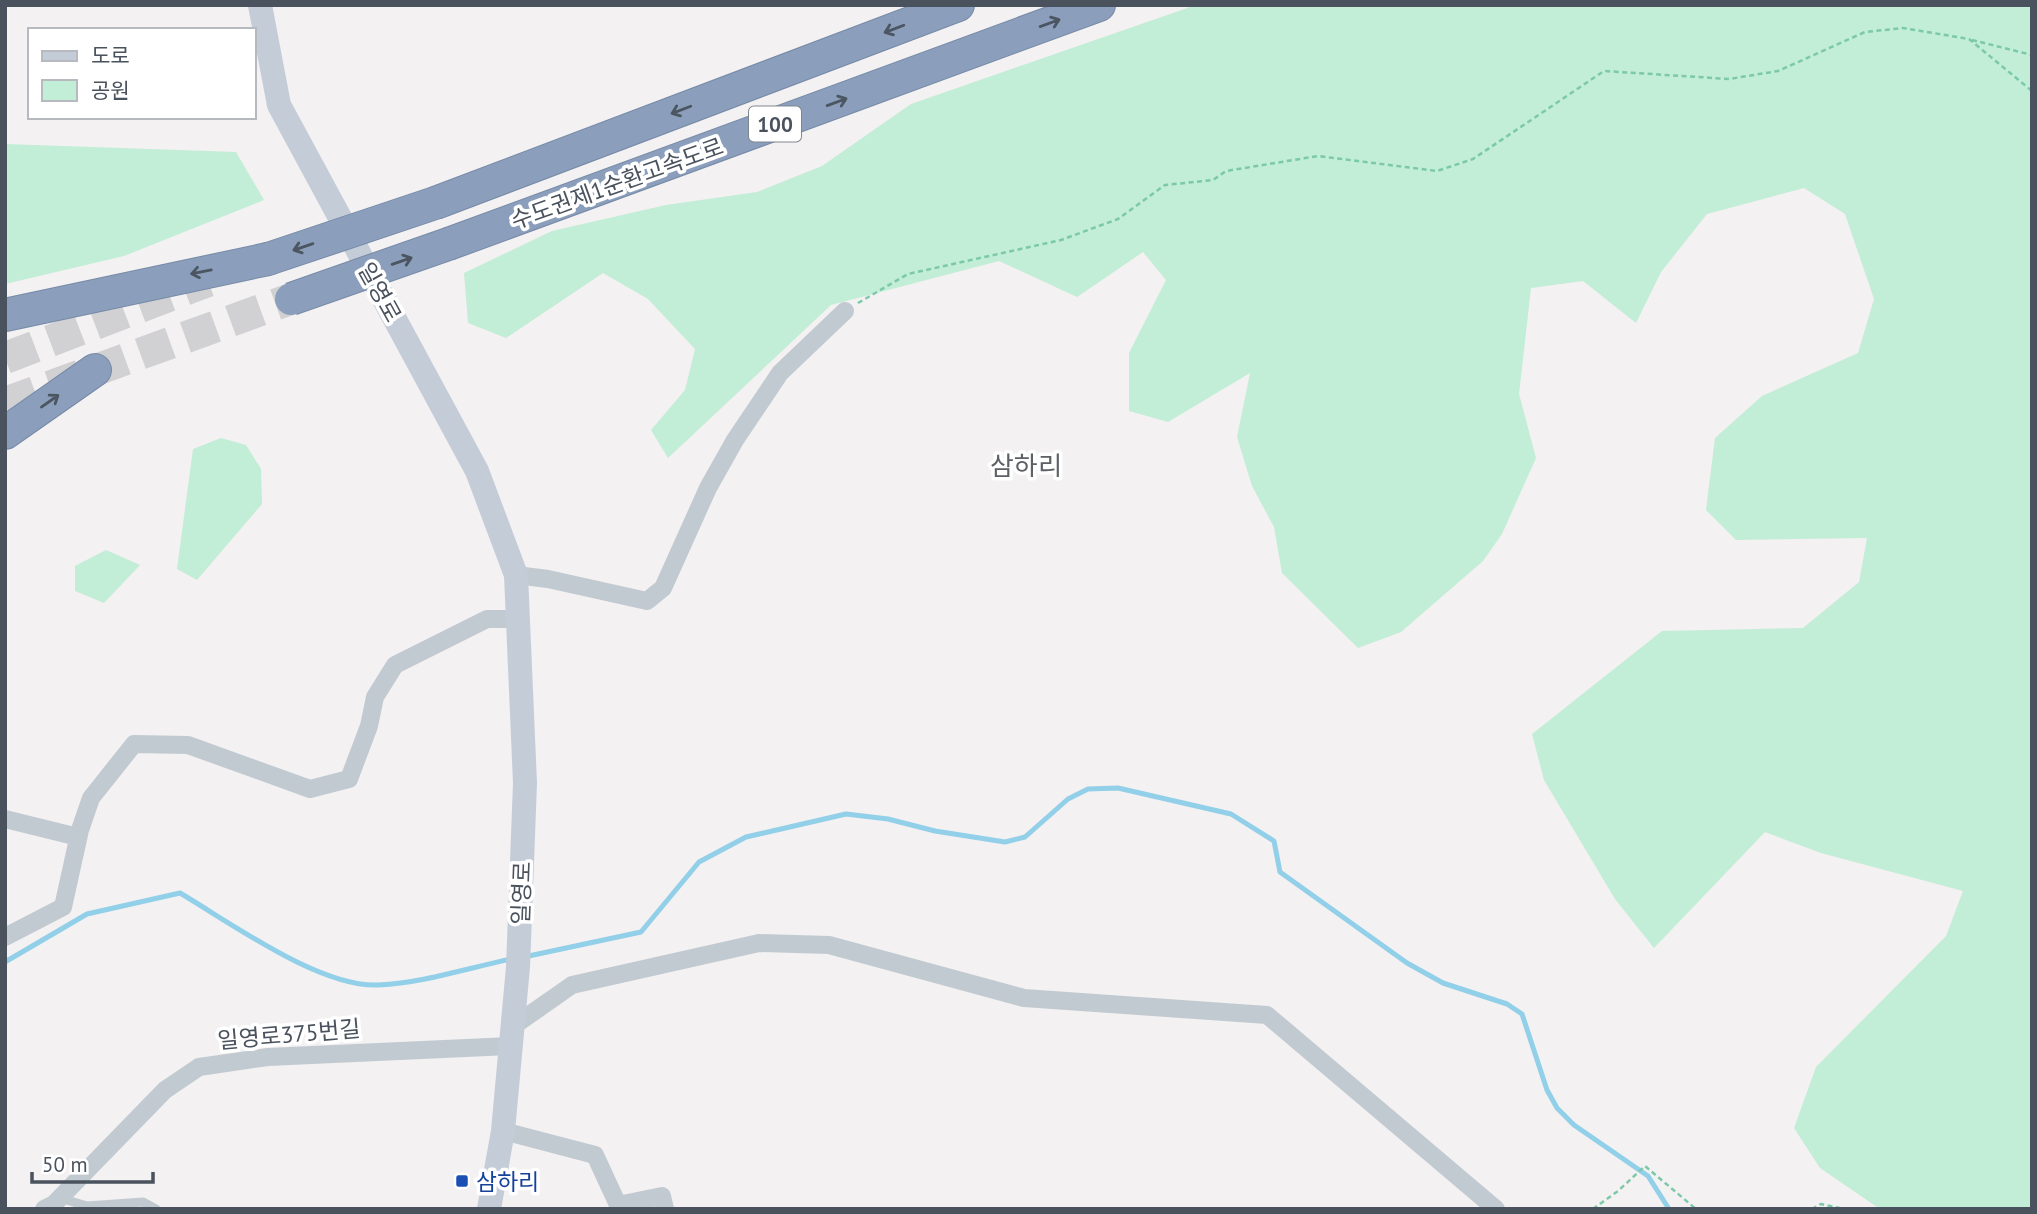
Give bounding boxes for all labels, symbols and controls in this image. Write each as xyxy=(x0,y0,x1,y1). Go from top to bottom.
one-way arrow xyxy=(1039,16,1061,28)
one-way arrow xyxy=(884,24,906,37)
legend xyxy=(28,28,256,119)
text: 도로 xyxy=(91,42,130,69)
text: 공원 xyxy=(91,77,130,104)
one-way arrow xyxy=(825,94,847,107)
one-way arrow xyxy=(671,104,693,117)
road number: 100 xyxy=(749,106,801,142)
street label: 수도권제1순환고속도로 xyxy=(507,131,727,235)
one-way arrow xyxy=(293,242,315,254)
one-way arrow xyxy=(390,253,412,266)
street label: 일영로 xyxy=(352,257,408,327)
one-way arrow xyxy=(190,266,213,280)
one-way arrow xyxy=(40,394,59,408)
district label: 삼하리 xyxy=(990,449,1062,482)
street label: 일영로 xyxy=(505,861,537,925)
street label: 일영로375번길 xyxy=(216,1013,362,1055)
scale bar xyxy=(32,1140,152,1184)
text: 50 m xyxy=(42,1151,88,1178)
place label: 삼하리 xyxy=(476,1167,539,1196)
marker: 삼하리 xyxy=(454,1173,470,1189)

